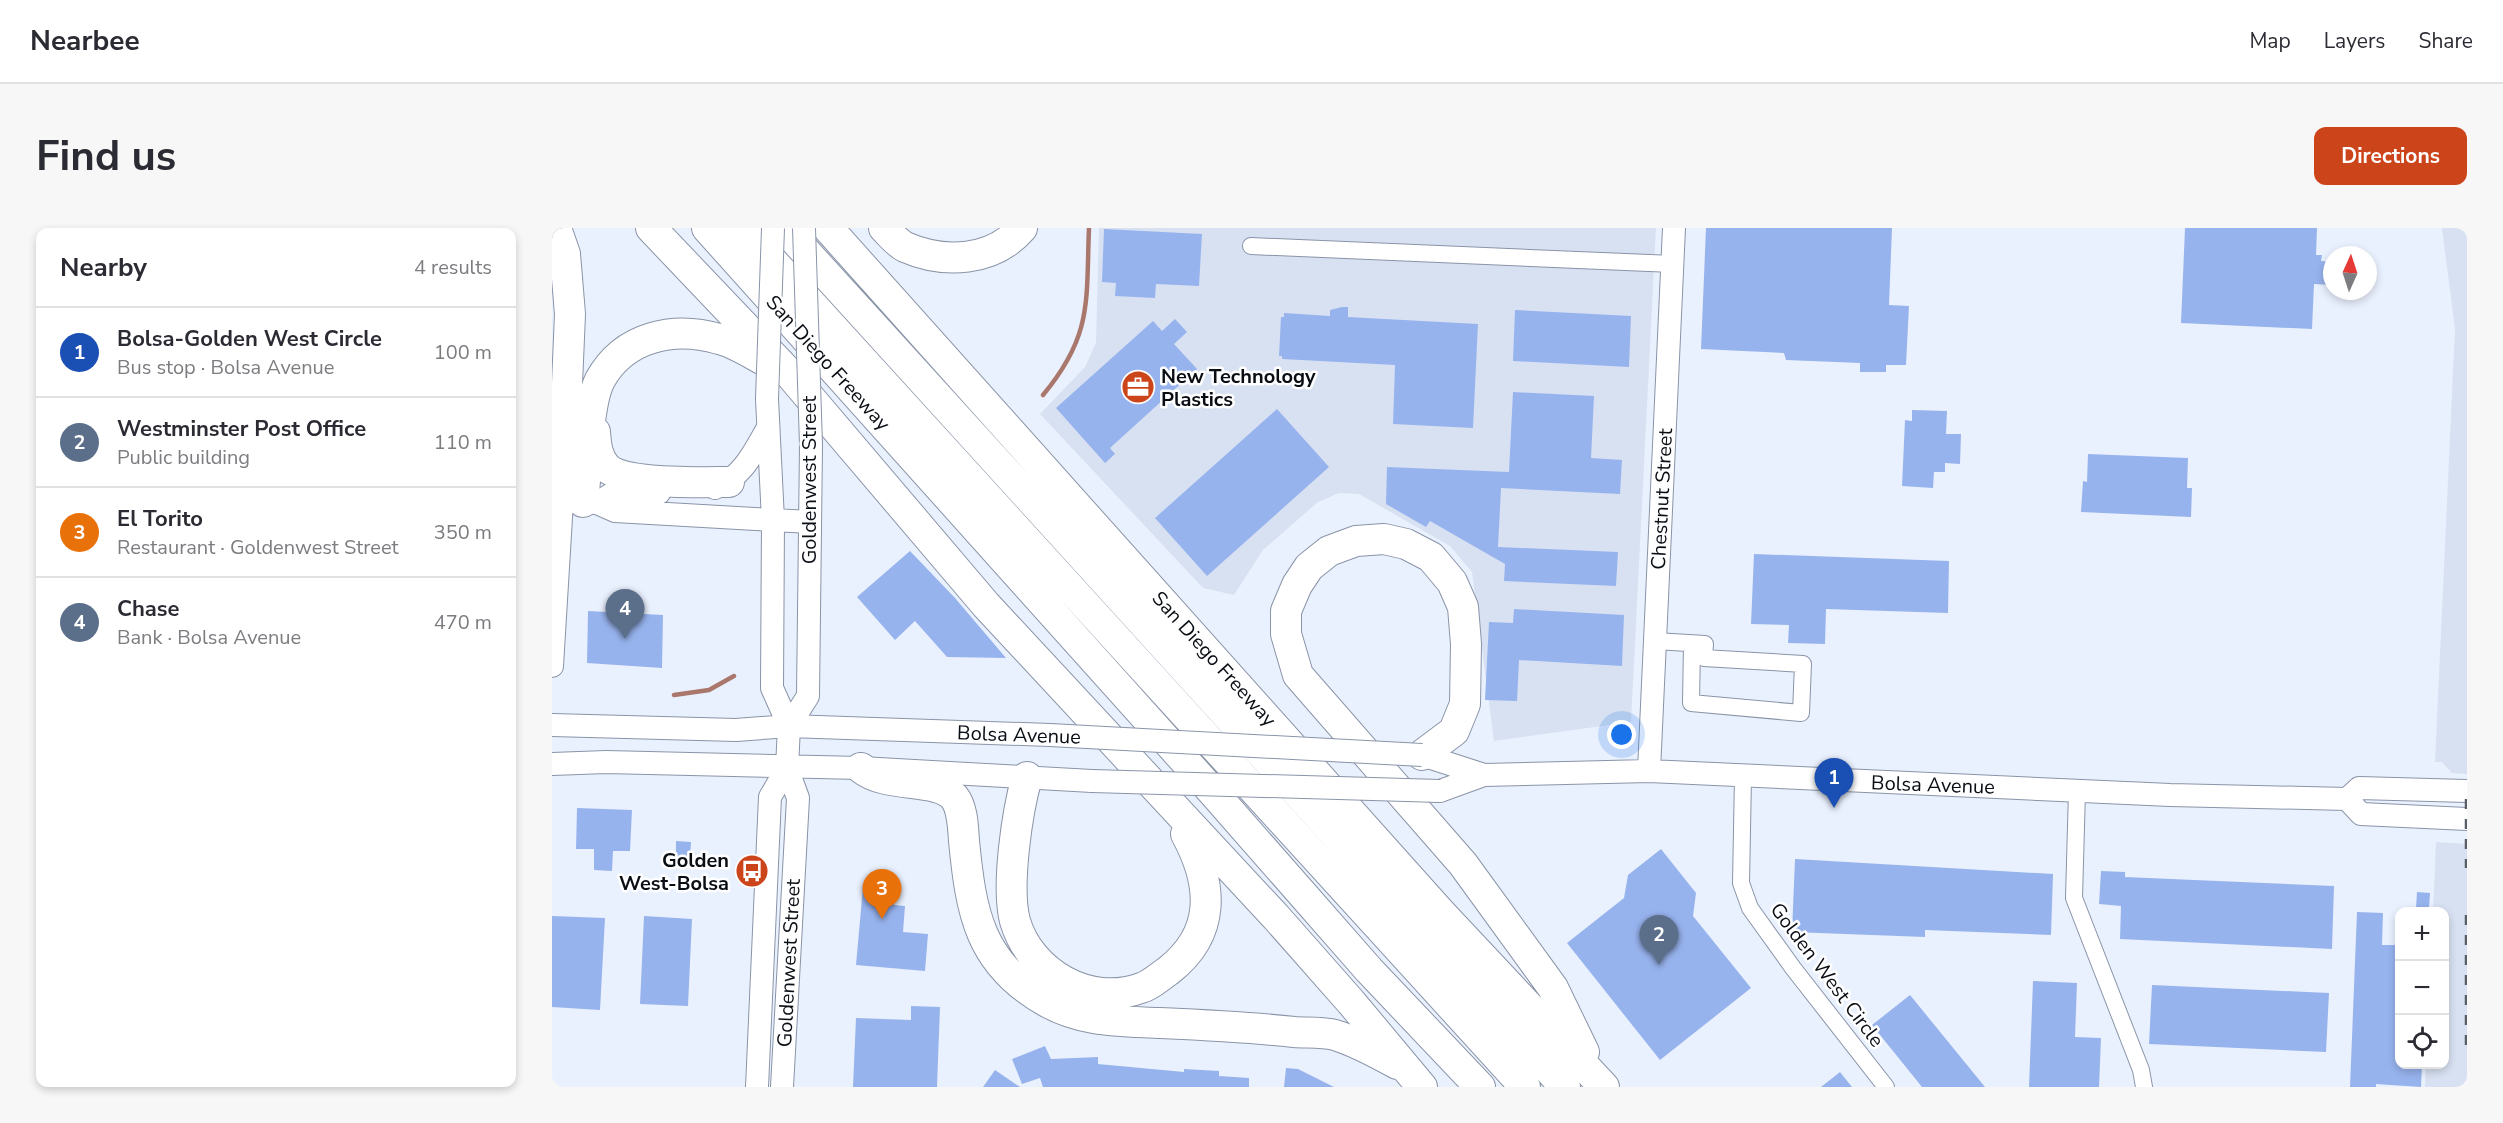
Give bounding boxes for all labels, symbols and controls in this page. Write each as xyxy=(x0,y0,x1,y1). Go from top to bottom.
text: Nearbee xyxy=(30,22,140,60)
text: Map xyxy=(2249,27,2291,55)
text: Layers xyxy=(2324,27,2385,55)
text: Share xyxy=(2418,27,2473,55)
button: Directions xyxy=(2314,127,2467,185)
text: Find us xyxy=(36,128,176,185)
north arrow xyxy=(2323,246,2377,300)
text: Nearby xyxy=(60,250,147,285)
text: 4 results xyxy=(414,254,492,281)
street label: San Diego Freeway xyxy=(760,289,897,437)
text: Bolsa-Golden West Circle xyxy=(117,324,382,354)
text: 1 xyxy=(74,339,86,366)
text: 100 m xyxy=(434,339,492,366)
text: Bus stop · Bolsa Avenue xyxy=(117,354,334,381)
place label: New Technology Plastics xyxy=(1161,363,1316,413)
office icon: New Technology Plastics xyxy=(1120,369,1156,405)
street label: Goldenwest Street xyxy=(796,395,823,564)
text: Westminster Post Office xyxy=(117,414,366,444)
street label: Chestnut Street xyxy=(1645,427,1679,570)
text: 2 xyxy=(74,429,86,456)
text: 110 m xyxy=(434,429,492,456)
text: Public building xyxy=(117,444,250,471)
text: El Torito xyxy=(117,504,203,534)
text: 3 xyxy=(74,519,86,546)
text: 350 m xyxy=(434,519,492,546)
text: Restaurant · Goldenwest Street xyxy=(117,534,399,561)
street label: San Diego Freeway xyxy=(1146,585,1283,733)
pin: 4 xyxy=(606,590,644,639)
text: Chase xyxy=(117,594,180,624)
text: 4 xyxy=(74,609,86,636)
text: 470 m xyxy=(434,609,492,636)
text: Bank · Bolsa Avenue xyxy=(117,624,301,651)
street label: Bolsa Avenue xyxy=(957,719,1081,751)
your location xyxy=(1607,720,1636,749)
pin: 1 xyxy=(1814,758,1854,808)
street label: Bolsa Avenue xyxy=(1871,769,1995,801)
place label: Golden West-Bolsa xyxy=(619,847,729,897)
bus stop icon: Golden West-Bolsa xyxy=(734,853,770,889)
pin: 3 xyxy=(862,870,902,919)
street label: Goldenwest Street xyxy=(771,877,807,1048)
street label: Golden West Circle xyxy=(1764,897,1890,1053)
map controls xyxy=(2395,907,2449,1069)
button: + xyxy=(2395,907,2449,961)
pin: 2 xyxy=(1640,916,1678,965)
button: − xyxy=(2395,961,2449,1015)
button: locate xyxy=(2395,1015,2449,1069)

